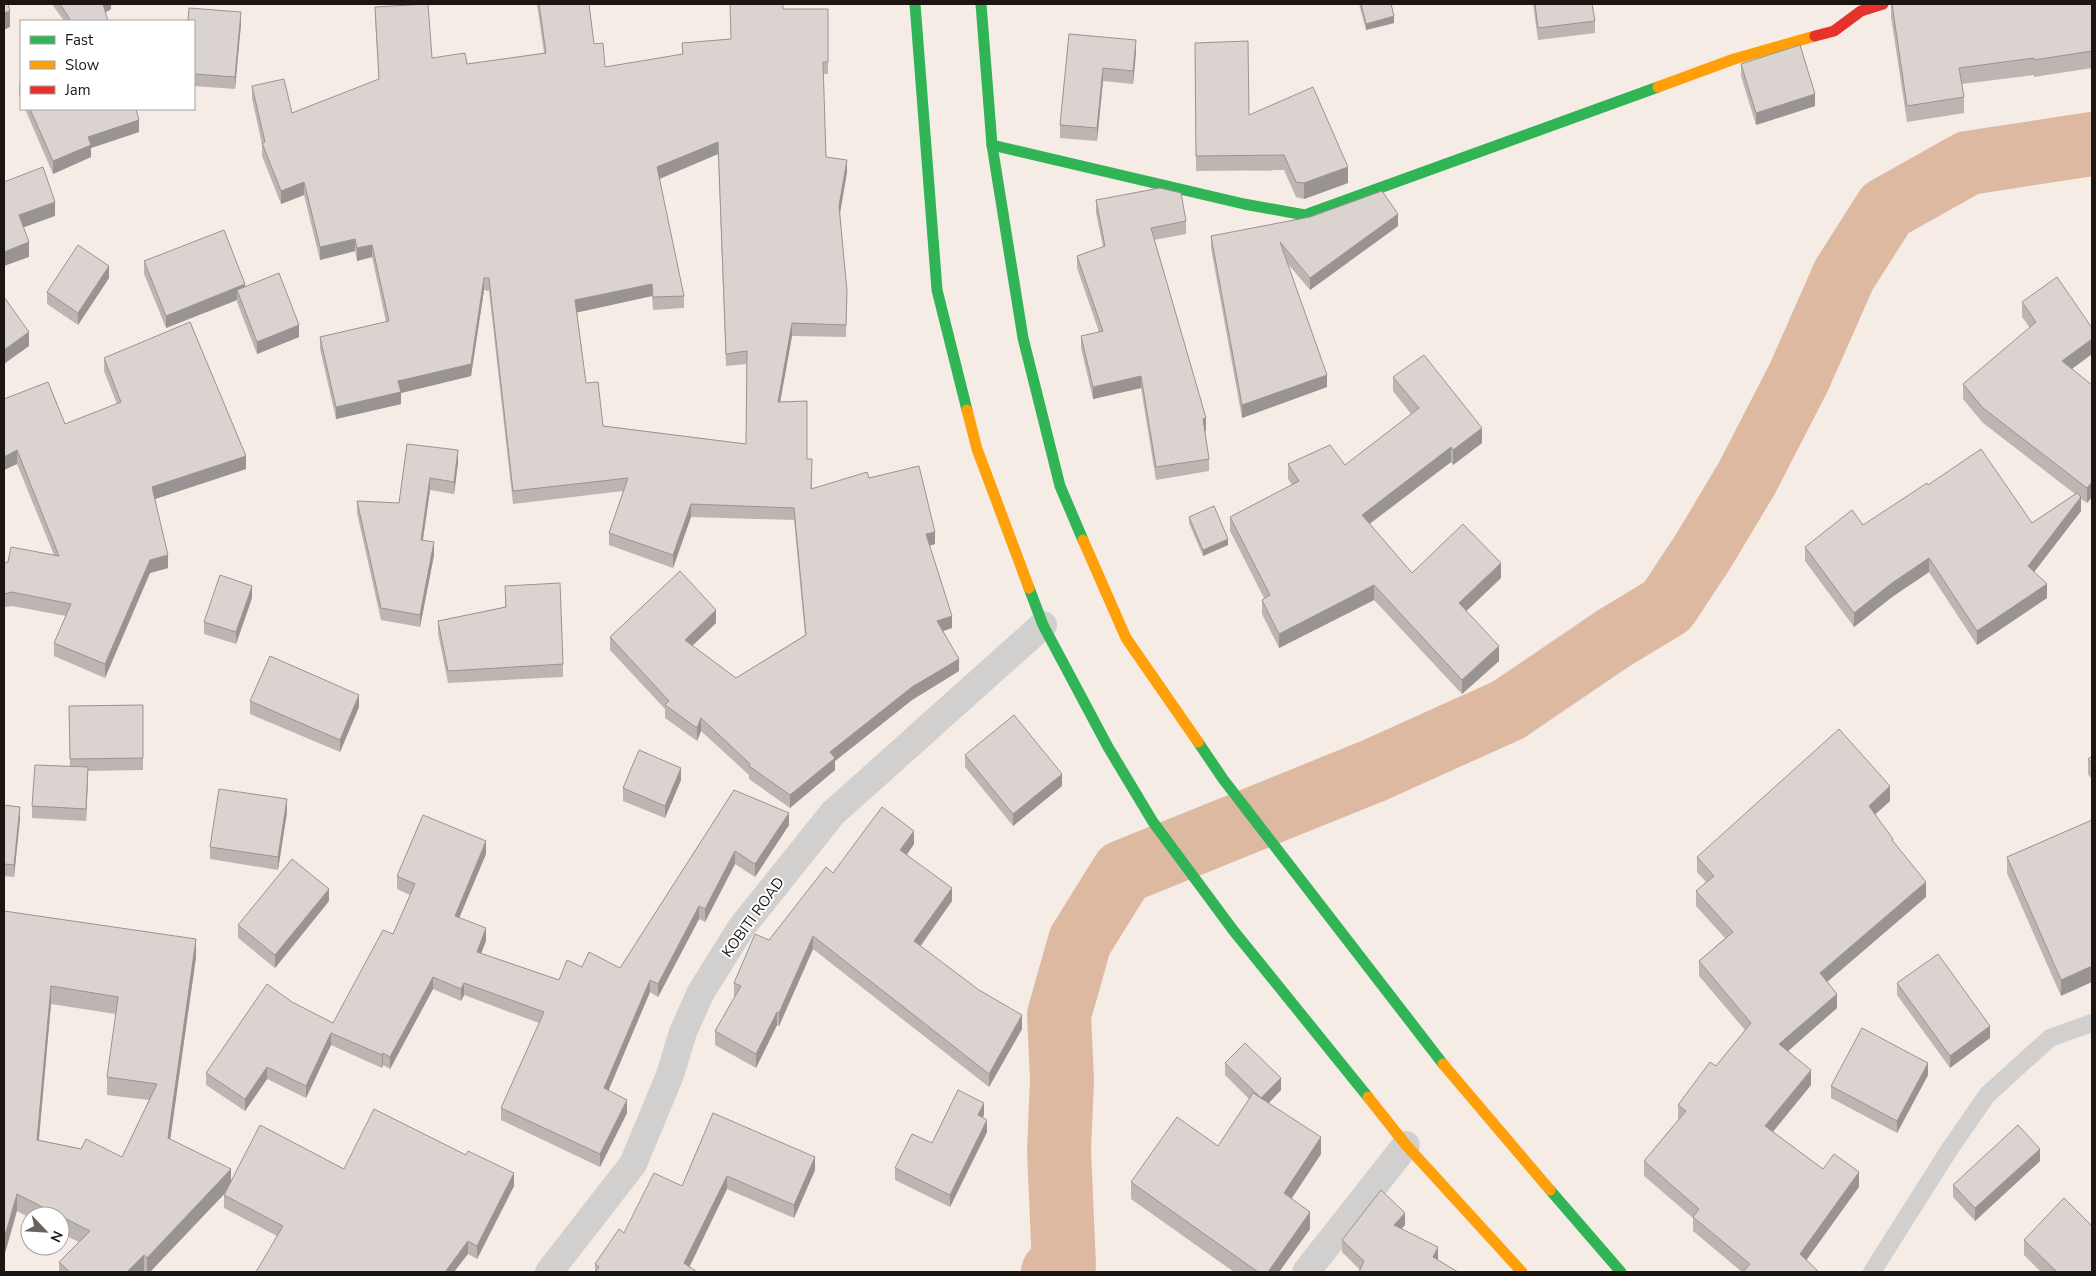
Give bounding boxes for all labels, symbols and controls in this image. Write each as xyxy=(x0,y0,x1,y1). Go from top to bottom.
legend xyxy=(20,20,195,110)
text: Fast xyxy=(65,30,94,50)
text: Slow xyxy=(65,55,100,75)
text: Jam xyxy=(64,80,91,100)
street label: KOBITI ROAD xyxy=(717,873,789,961)
north arrow xyxy=(20,1206,70,1256)
text: N xyxy=(46,1228,67,1245)

